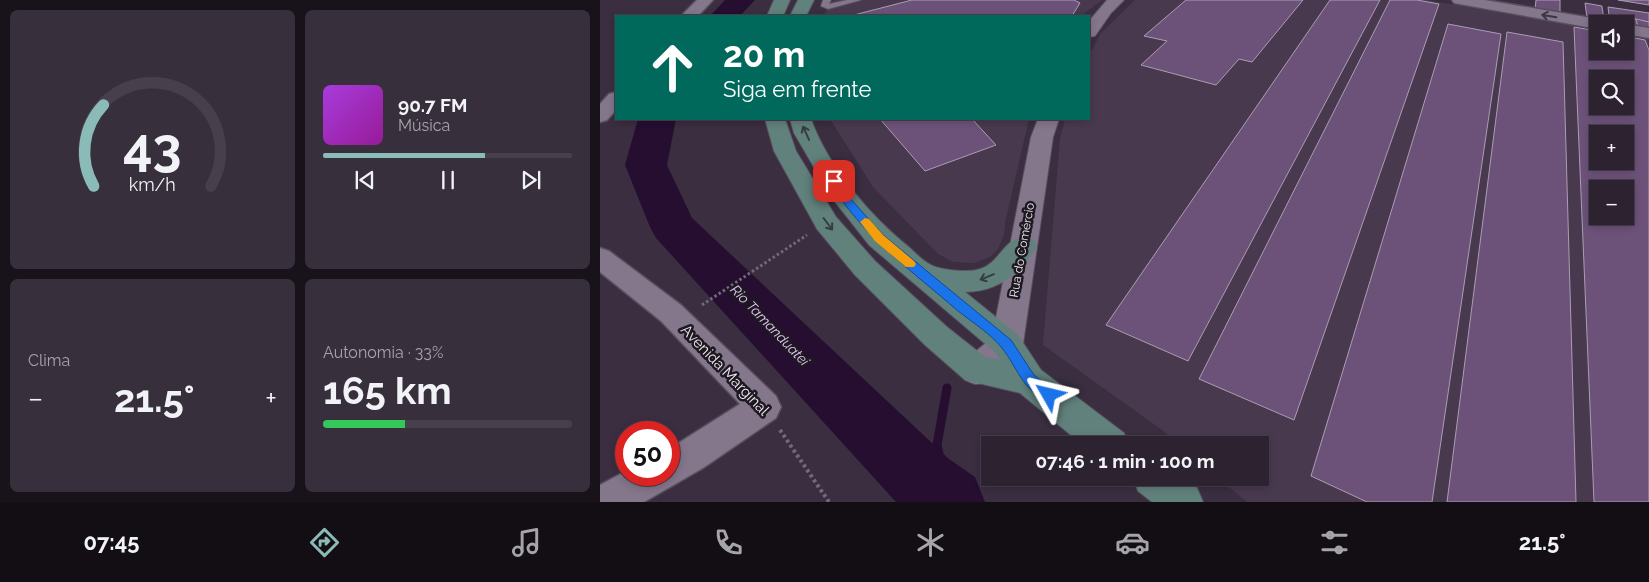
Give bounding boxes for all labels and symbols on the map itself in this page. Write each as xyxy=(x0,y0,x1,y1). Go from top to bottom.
one-way arrow xyxy=(1542,10,1558,20)
one-way arrow xyxy=(801,126,811,141)
pin xyxy=(813,160,855,202)
street label: Rua do Comércio xyxy=(1007,202,1037,298)
one-way arrow xyxy=(823,217,834,230)
one-way arrow xyxy=(980,273,995,283)
water label: Rio Tamanduateí xyxy=(727,281,814,370)
street label: Avenida Marginal xyxy=(677,321,774,420)
position arrow xyxy=(1022,368,1074,420)
speed limit sign: 50 xyxy=(615,421,680,486)

